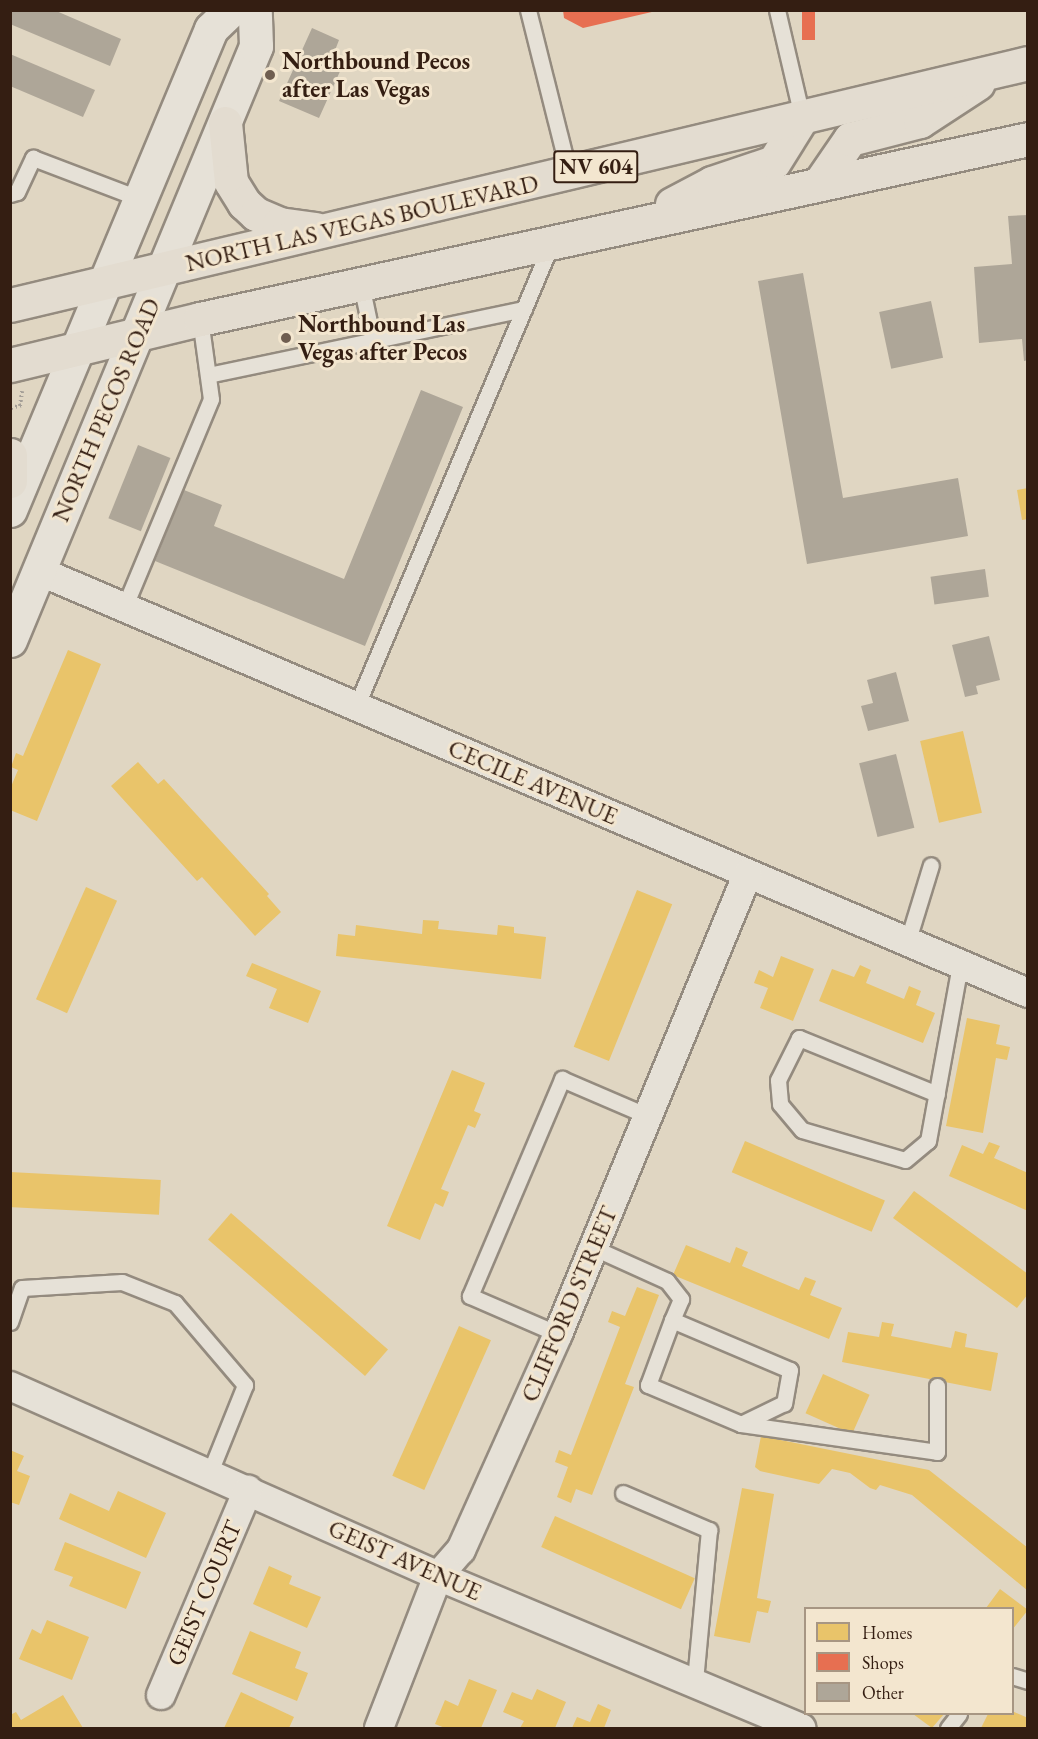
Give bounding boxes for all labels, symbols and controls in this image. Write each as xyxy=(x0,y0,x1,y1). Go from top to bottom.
place label: Northbound Pecos after Las Vegas xyxy=(282,47,470,103)
marker: Northbound Pecos after Las Vegas xyxy=(263,68,277,82)
road number: NV 604 xyxy=(552,148,640,186)
street label: NORTH LAS VEGAS BOULEVARD xyxy=(183,168,541,278)
street label: NORTH PECOS ROAD xyxy=(46,294,166,526)
place label: Northbound Las Vegas after Pecos xyxy=(298,310,467,366)
marker: Northbound Las Vegas after Pecos xyxy=(279,331,293,345)
street label: CECILE AVENUE xyxy=(444,733,622,831)
street label: CLIFFORD STREET xyxy=(515,1202,623,1406)
street label: GEIST AVENUE xyxy=(324,1513,486,1607)
street label: GEIST COURT xyxy=(160,1516,248,1670)
legend xyxy=(804,1607,1014,1715)
text: Homes xyxy=(862,1621,912,1644)
text: Shops xyxy=(862,1651,904,1674)
text: Other xyxy=(862,1681,904,1704)

